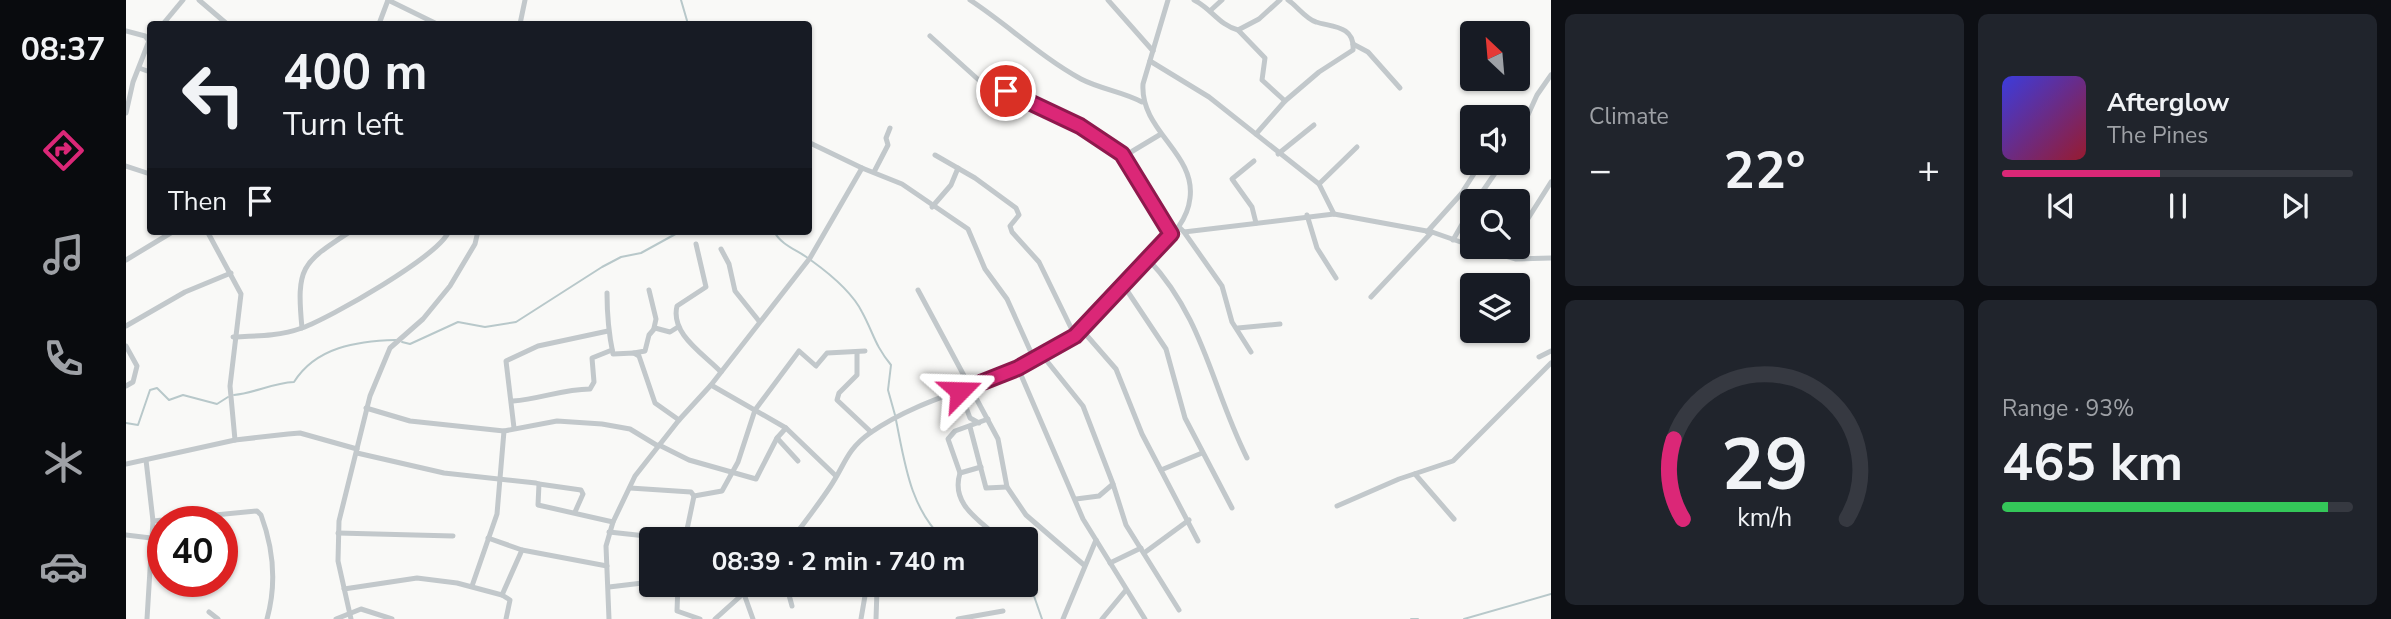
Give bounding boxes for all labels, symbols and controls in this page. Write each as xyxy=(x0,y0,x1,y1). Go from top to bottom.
north arrow xyxy=(1460,21,1530,91)
map controls xyxy=(1460,21,1530,343)
text: 08:37 xyxy=(21,28,105,71)
text: 400 m xyxy=(283,39,427,106)
icon: left xyxy=(168,49,259,140)
pin xyxy=(976,61,1036,121)
icon: arrive xyxy=(987,72,1025,110)
text: Afterglow xyxy=(2107,85,2230,120)
text: Climate xyxy=(1589,101,1669,132)
text: Turn left xyxy=(283,103,403,146)
button: sound xyxy=(1460,105,1530,175)
text: The Pines xyxy=(2107,120,2208,151)
icon: directions xyxy=(39,126,88,175)
text: 22° xyxy=(1723,135,1806,206)
text: − xyxy=(1589,145,1612,196)
text: + xyxy=(1917,145,1940,196)
icon: arrive xyxy=(241,182,279,220)
text: Then xyxy=(168,184,227,219)
icon: previous xyxy=(2042,187,2080,225)
icon: pause xyxy=(2159,187,2197,225)
icon: next xyxy=(2276,187,2314,225)
button: search xyxy=(1460,189,1530,259)
icon: music xyxy=(39,230,88,279)
button: layers xyxy=(1460,273,1530,343)
icon: phone xyxy=(39,334,88,383)
position arrow xyxy=(923,354,997,428)
text: Range · 93% xyxy=(2002,393,2134,424)
text: 29 xyxy=(1721,415,1808,515)
text: 465 km xyxy=(2002,427,2183,498)
icon: climate xyxy=(39,438,88,487)
text: km/h xyxy=(1737,500,1792,534)
speed limit sign: 40 xyxy=(147,506,238,597)
icon: car xyxy=(39,542,88,591)
text: 08:39 · 2 min · 740 m xyxy=(712,544,965,579)

